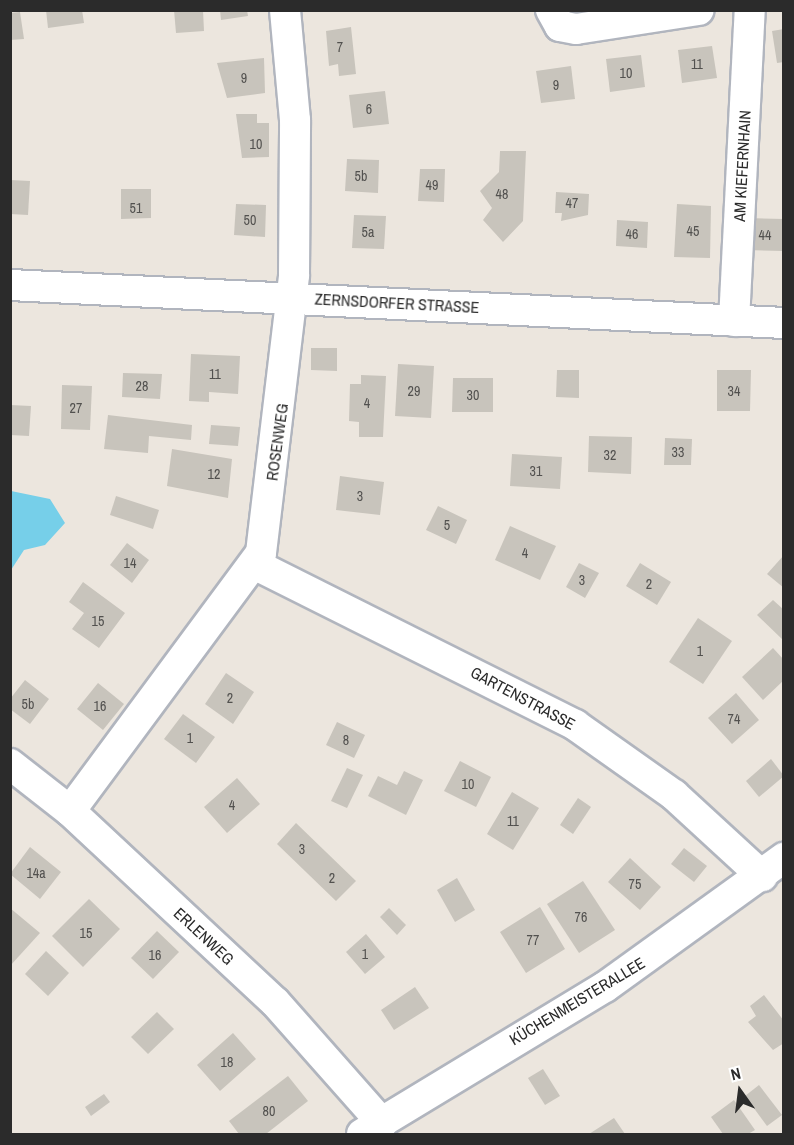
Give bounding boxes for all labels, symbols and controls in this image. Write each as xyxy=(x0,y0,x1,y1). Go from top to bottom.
house number: 7 xyxy=(337,39,343,55)
house number: 11 xyxy=(691,56,703,72)
house number: 10 xyxy=(620,65,632,81)
house number: 9 xyxy=(241,70,247,86)
house number: 9 xyxy=(553,77,559,93)
house number: 6 xyxy=(366,101,372,117)
street label: AM KIEFERNHAIN xyxy=(729,110,755,222)
house number: 10 xyxy=(250,136,262,152)
house number: 5b xyxy=(355,168,367,184)
house number: 49 xyxy=(426,177,438,193)
house number: 48 xyxy=(496,186,508,202)
house number: 47 xyxy=(566,195,578,211)
house number: 51 xyxy=(130,200,142,216)
house number: 50 xyxy=(244,212,256,228)
house number: 45 xyxy=(687,223,699,239)
house number: 5a xyxy=(362,224,374,240)
house number: 46 xyxy=(626,226,638,242)
house number: 44 xyxy=(759,227,771,243)
street label: ZERNSDORFER STRASSE xyxy=(314,289,480,317)
house number: 11 xyxy=(209,366,221,382)
house number: 28 xyxy=(136,378,148,394)
house number: 29 xyxy=(408,383,420,399)
house number: 34 xyxy=(728,383,740,399)
house number: 30 xyxy=(467,387,479,403)
house number: 4 xyxy=(364,395,370,411)
house number: 27 xyxy=(70,400,82,416)
street label: ROSENWEG xyxy=(262,402,292,482)
house number: 33 xyxy=(672,444,684,460)
house number: 32 xyxy=(604,447,616,463)
house number: 31 xyxy=(530,463,542,479)
house number: 12 xyxy=(208,466,220,482)
house number: 3 xyxy=(357,488,363,504)
house number: 5 xyxy=(444,517,450,533)
house number: 4 xyxy=(522,545,528,561)
house number: 14 xyxy=(124,555,136,571)
house number: 3 xyxy=(579,572,585,588)
house number: 2 xyxy=(646,576,652,592)
house number: 15 xyxy=(92,613,104,629)
house number: 1 xyxy=(697,643,703,659)
street label: GARTENSTRASSE xyxy=(467,662,579,734)
house number: 2 xyxy=(227,690,233,706)
house number: 5b xyxy=(22,696,34,712)
house number: 16 xyxy=(94,698,106,714)
house number: 74 xyxy=(728,711,740,727)
house number: 1 xyxy=(187,730,193,746)
house number: 8 xyxy=(343,732,349,748)
house number: 10 xyxy=(462,776,474,792)
house number: 4 xyxy=(229,797,235,813)
house number: 11 xyxy=(507,813,519,829)
house number: 3 xyxy=(299,841,305,857)
house number: 14a xyxy=(26,865,46,881)
house number: 2 xyxy=(329,870,335,886)
house number: 75 xyxy=(629,876,641,892)
street label: ERLENWEG xyxy=(170,903,238,969)
house number: 76 xyxy=(575,909,587,925)
house number: 15 xyxy=(80,925,92,941)
house number: 77 xyxy=(527,932,539,948)
house number: 1 xyxy=(362,946,368,962)
house number: 16 xyxy=(149,947,161,963)
street label: KÜCHENMEISTERALLEE xyxy=(506,953,648,1049)
house number: 18 xyxy=(221,1054,233,1070)
north arrow xyxy=(710,1061,770,1121)
text: N xyxy=(728,1062,743,1085)
house number: 80 xyxy=(263,1103,275,1119)

